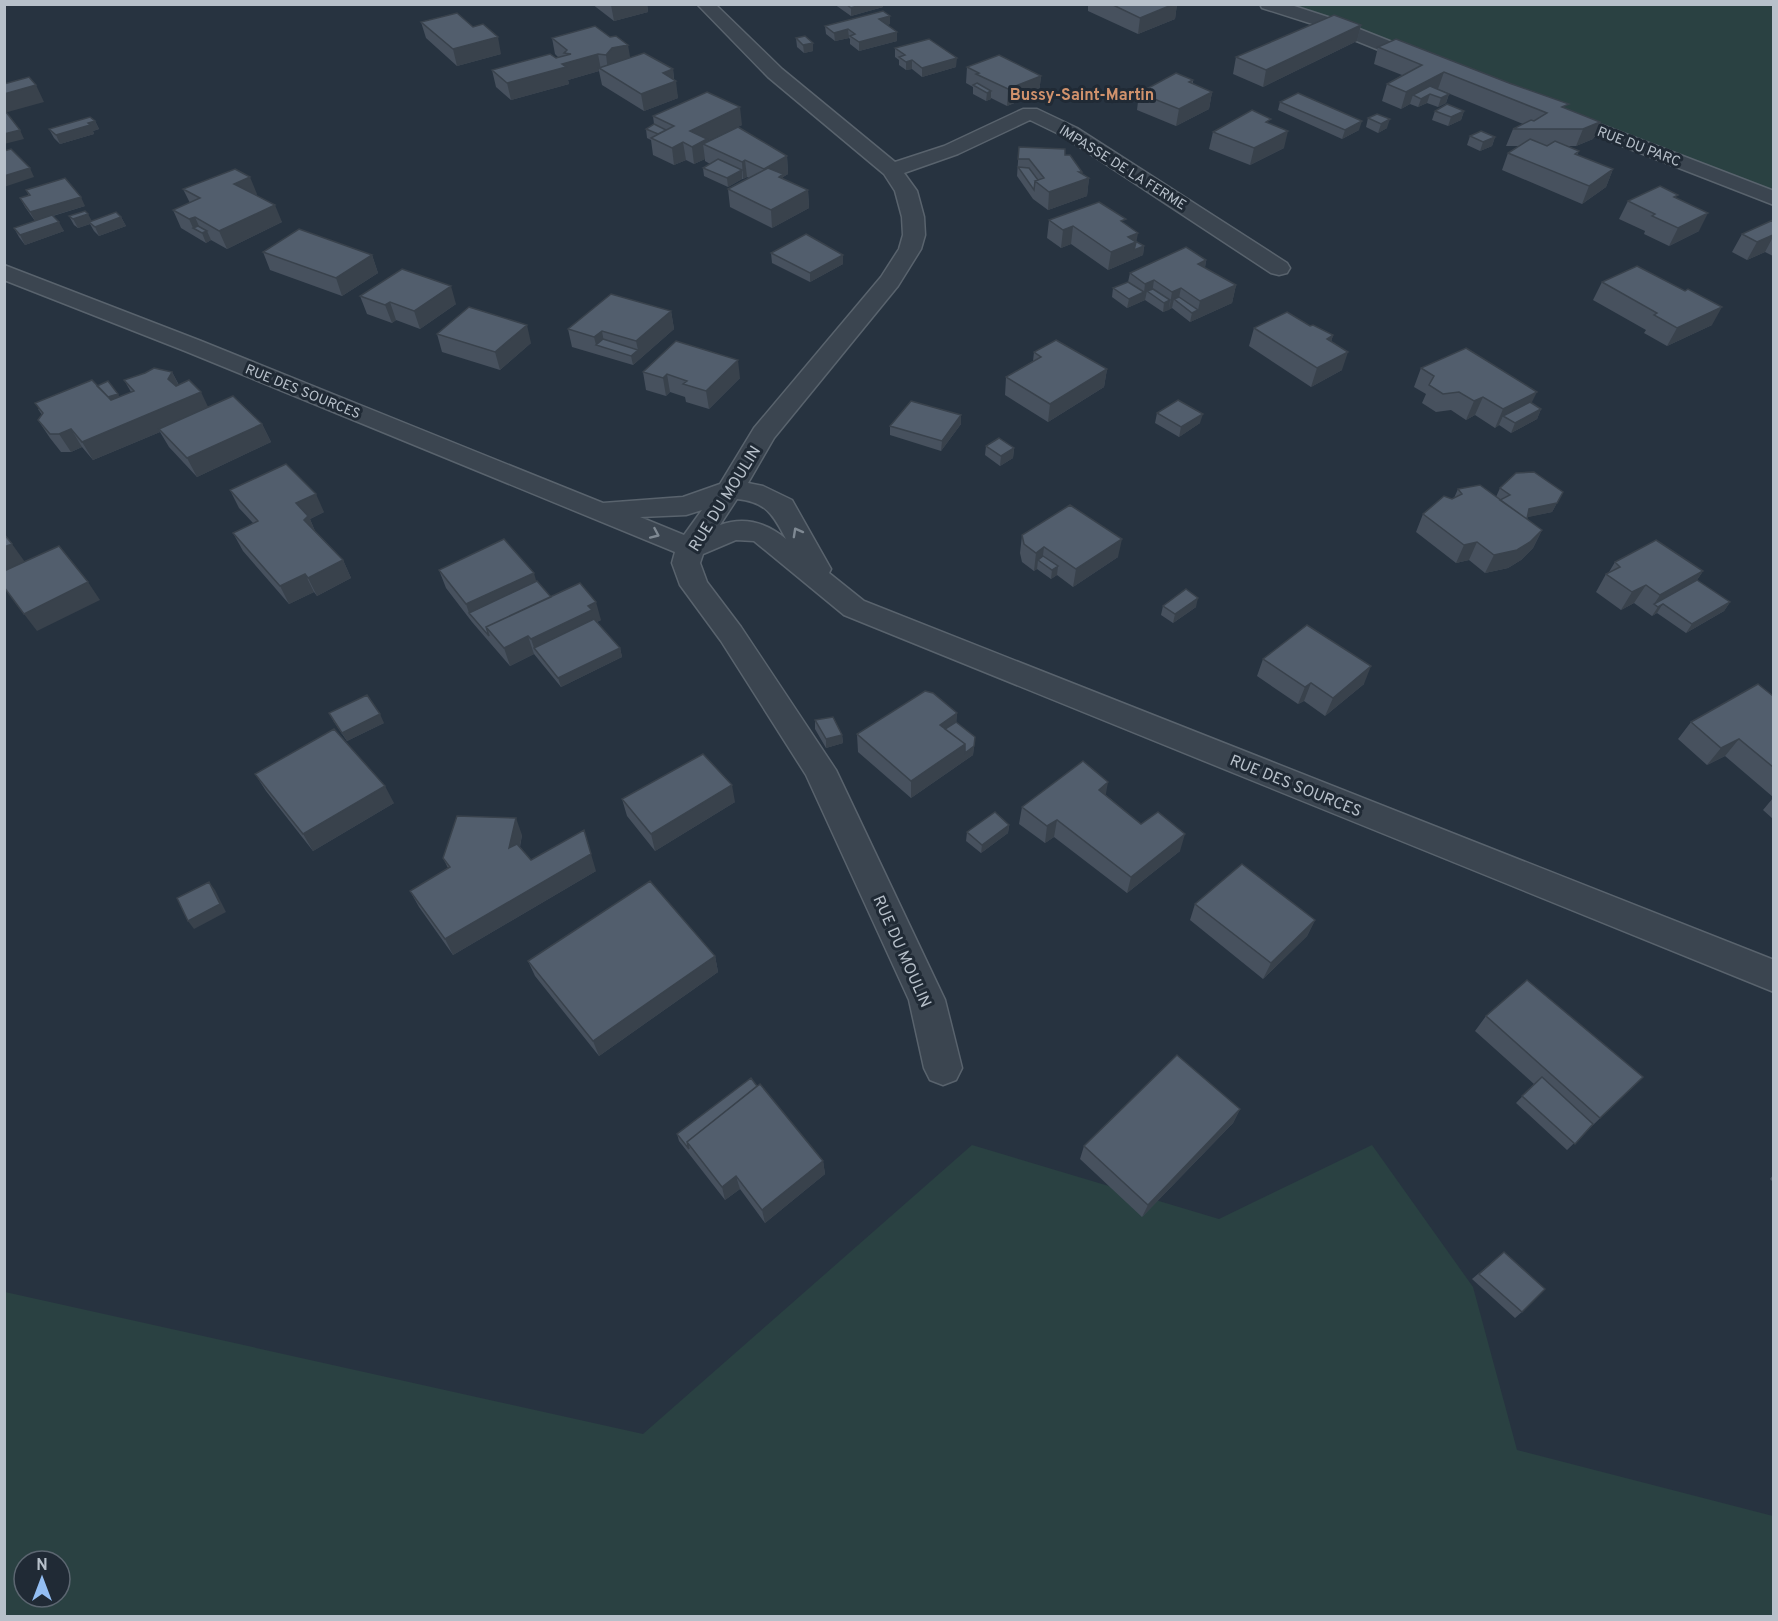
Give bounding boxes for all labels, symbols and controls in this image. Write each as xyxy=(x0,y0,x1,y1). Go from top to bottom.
district label: Bussy-Saint-Martin xyxy=(1010,86,1154,106)
street label: IMPASSE DE LA FERME xyxy=(1055,122,1189,214)
street label: RUE DU PARC xyxy=(1594,124,1682,171)
street label: RUE DES SOURCES xyxy=(242,361,363,423)
street label: RUE DU MOULIN xyxy=(685,443,766,556)
one-way arrow xyxy=(648,527,659,539)
one-way arrow xyxy=(793,528,804,538)
street label: RUE DES SOURCES xyxy=(1226,751,1364,822)
street label: RUE DU MOULIN xyxy=(867,893,935,1011)
north arrow xyxy=(12,1549,72,1609)
text: N xyxy=(36,1556,48,1576)

